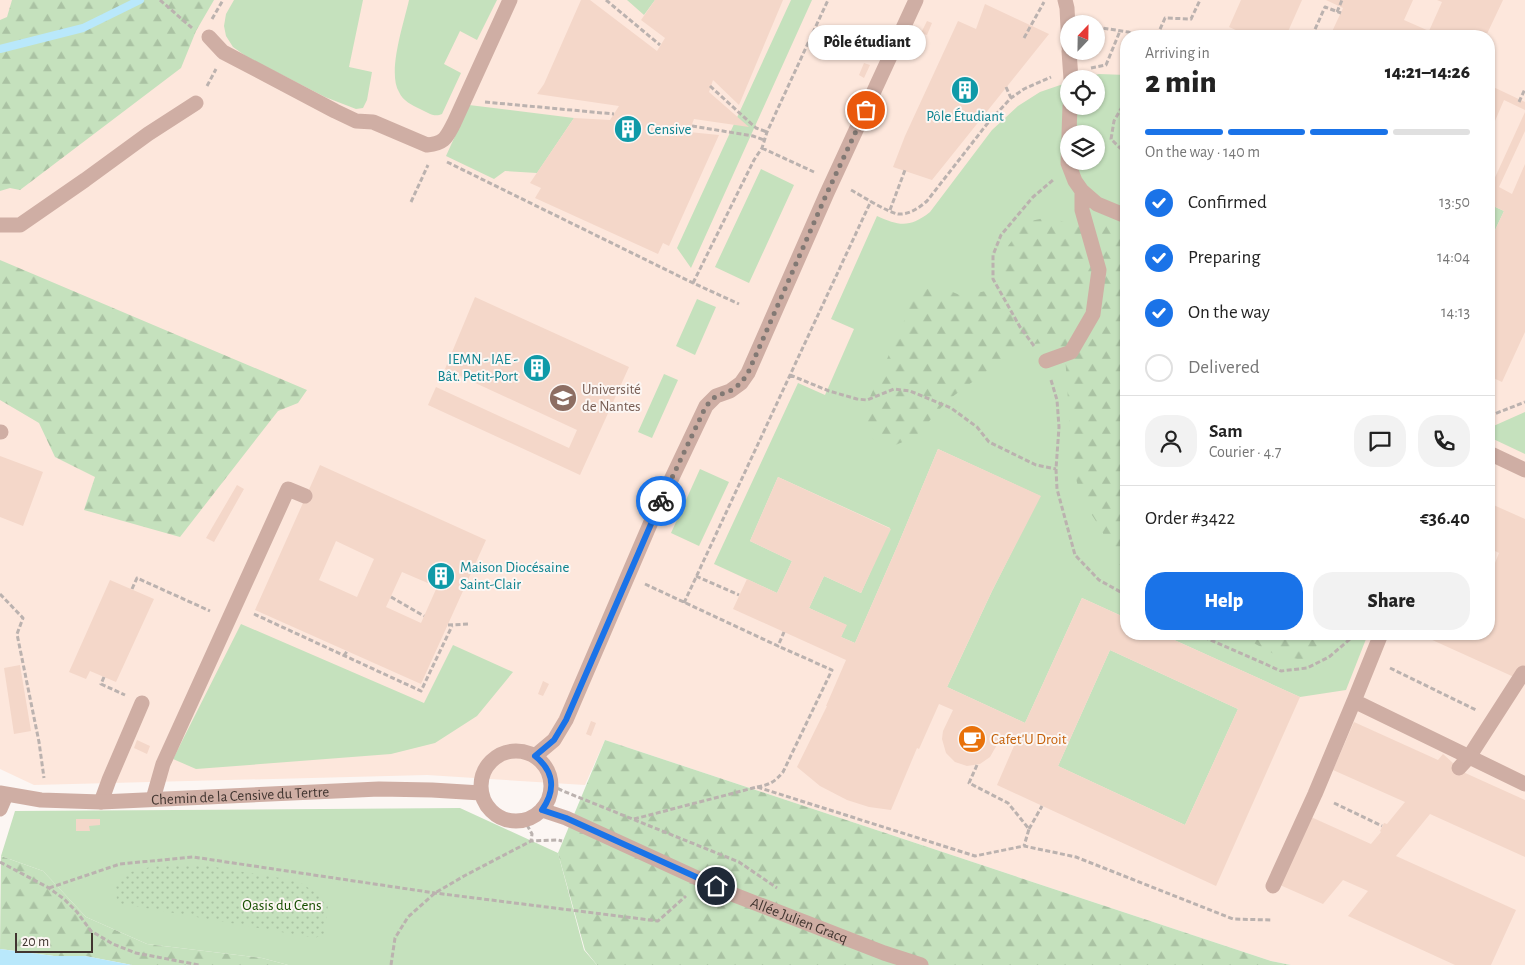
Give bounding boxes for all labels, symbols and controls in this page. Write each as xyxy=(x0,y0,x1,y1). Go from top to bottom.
north arrow xyxy=(1060,15,1105,60)
map controls xyxy=(1060,15,1105,170)
callout: Pôle étudiant xyxy=(807,25,925,60)
text: Pôle étudiant xyxy=(823,34,911,50)
text: Arriving in xyxy=(1145,45,1210,61)
text: 14:21–14:26 xyxy=(1385,63,1470,82)
text: 2 min xyxy=(1145,66,1217,98)
button: locate xyxy=(1060,70,1105,115)
building icon: Pôle Étudiant xyxy=(950,75,980,105)
pin xyxy=(845,89,887,131)
icon: bag xyxy=(852,96,880,124)
place label: Pôle Étudiant xyxy=(926,107,1004,124)
building icon: Censive xyxy=(613,114,643,144)
place label: Censive xyxy=(647,122,691,137)
button: layers xyxy=(1060,125,1105,170)
text: On the way · 140 m xyxy=(1145,144,1260,160)
icon: check xyxy=(1145,189,1173,217)
text: Confirmed xyxy=(1188,193,1267,212)
text: 13:50 xyxy=(1439,194,1470,210)
icon: check xyxy=(1145,244,1173,272)
text: Preparing xyxy=(1188,248,1261,267)
text: 14:04 xyxy=(1437,249,1470,265)
icon: check xyxy=(1145,299,1173,327)
text: On the way xyxy=(1188,303,1270,322)
text: 14:13 xyxy=(1441,304,1470,320)
place label: IEMN - IAE - Bât. Petit-Port xyxy=(438,352,518,384)
building icon: IEMN - IAE - Bât. Petit-Port xyxy=(522,353,552,383)
text: Delivered xyxy=(1188,358,1260,377)
place label: Université de Nantes xyxy=(582,382,641,414)
school or university icon: Université de Nantes xyxy=(548,383,578,413)
button: person xyxy=(1145,415,1197,467)
button: chat xyxy=(1354,415,1406,467)
button: phone xyxy=(1418,415,1470,467)
text: Sam xyxy=(1209,422,1243,441)
text: Courier · 4.7 xyxy=(1209,444,1281,460)
courier xyxy=(636,476,686,526)
icon: bike xyxy=(647,487,675,515)
text: Order #3422 xyxy=(1145,509,1235,528)
text: €36.40 xyxy=(1420,509,1470,528)
place label: Maison Diocésaine Saint-Clair xyxy=(460,560,569,592)
building icon: Maison Diocésaine Saint-Clair xyxy=(426,561,456,591)
button: Help xyxy=(1145,572,1303,630)
button: Share xyxy=(1313,572,1470,630)
cafe icon: Cafet'U Droit xyxy=(957,724,987,754)
place label: Cafet'U Droit xyxy=(991,732,1067,747)
street label: Chemin de la Censive du Tertre xyxy=(151,784,330,807)
pin xyxy=(695,865,737,907)
icon: home xyxy=(702,872,730,900)
street label: Allée Julien Gracq xyxy=(749,894,850,946)
park label: Oasis du Cens xyxy=(242,898,322,913)
scale bar xyxy=(15,930,92,953)
text: 20 m xyxy=(22,935,49,949)

